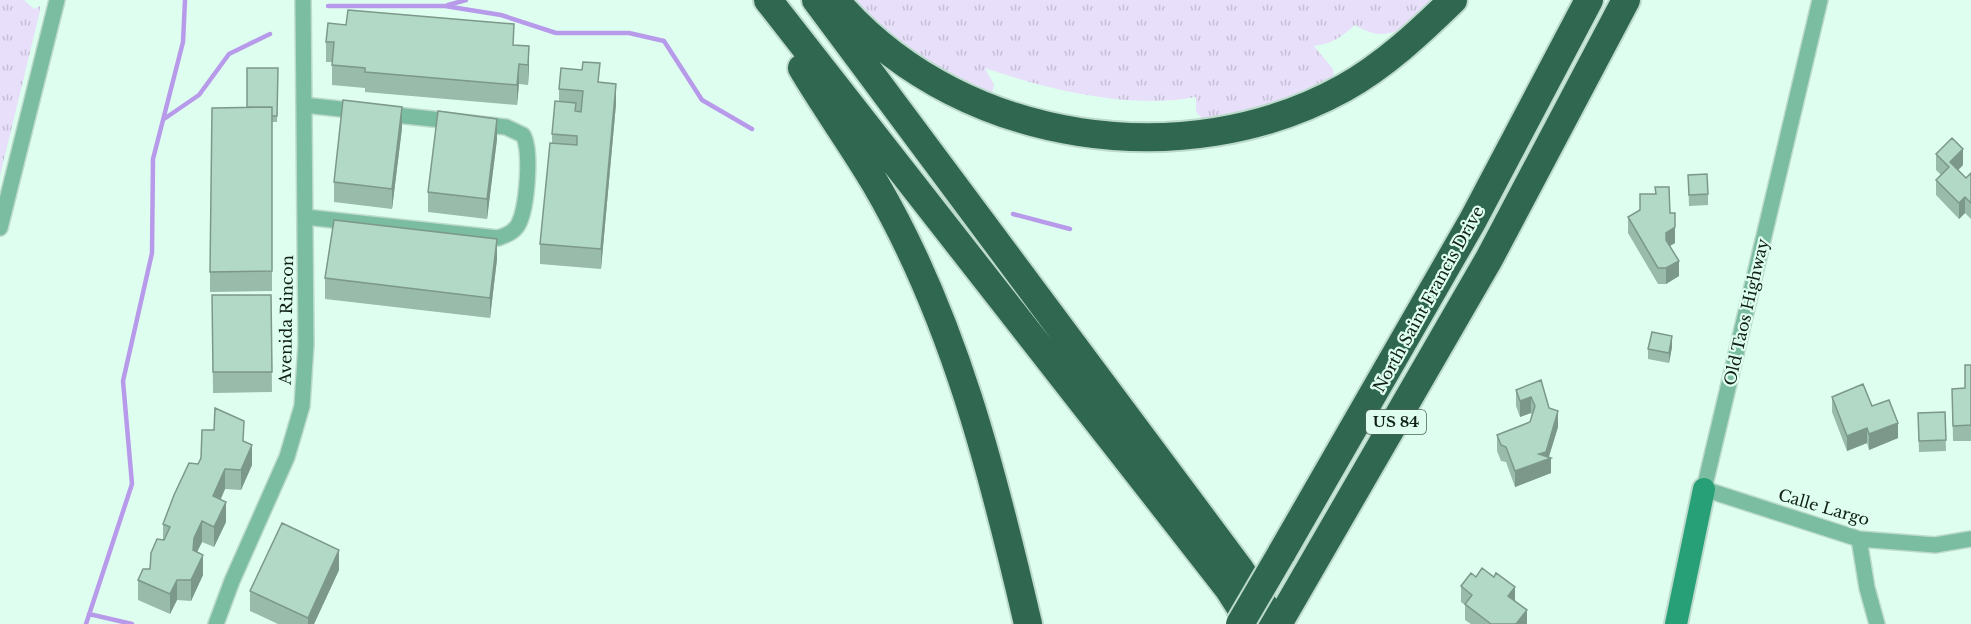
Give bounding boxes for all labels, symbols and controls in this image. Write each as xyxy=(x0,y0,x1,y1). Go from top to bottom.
street label: North Saint Francis Drive xyxy=(1368,202,1488,396)
street label: Old Taos Highway xyxy=(1719,236,1773,387)
street label: Avenida Rincon xyxy=(275,255,297,386)
road number: US 84 xyxy=(1366,410,1426,434)
street label: Calle Largo xyxy=(1776,484,1872,530)

